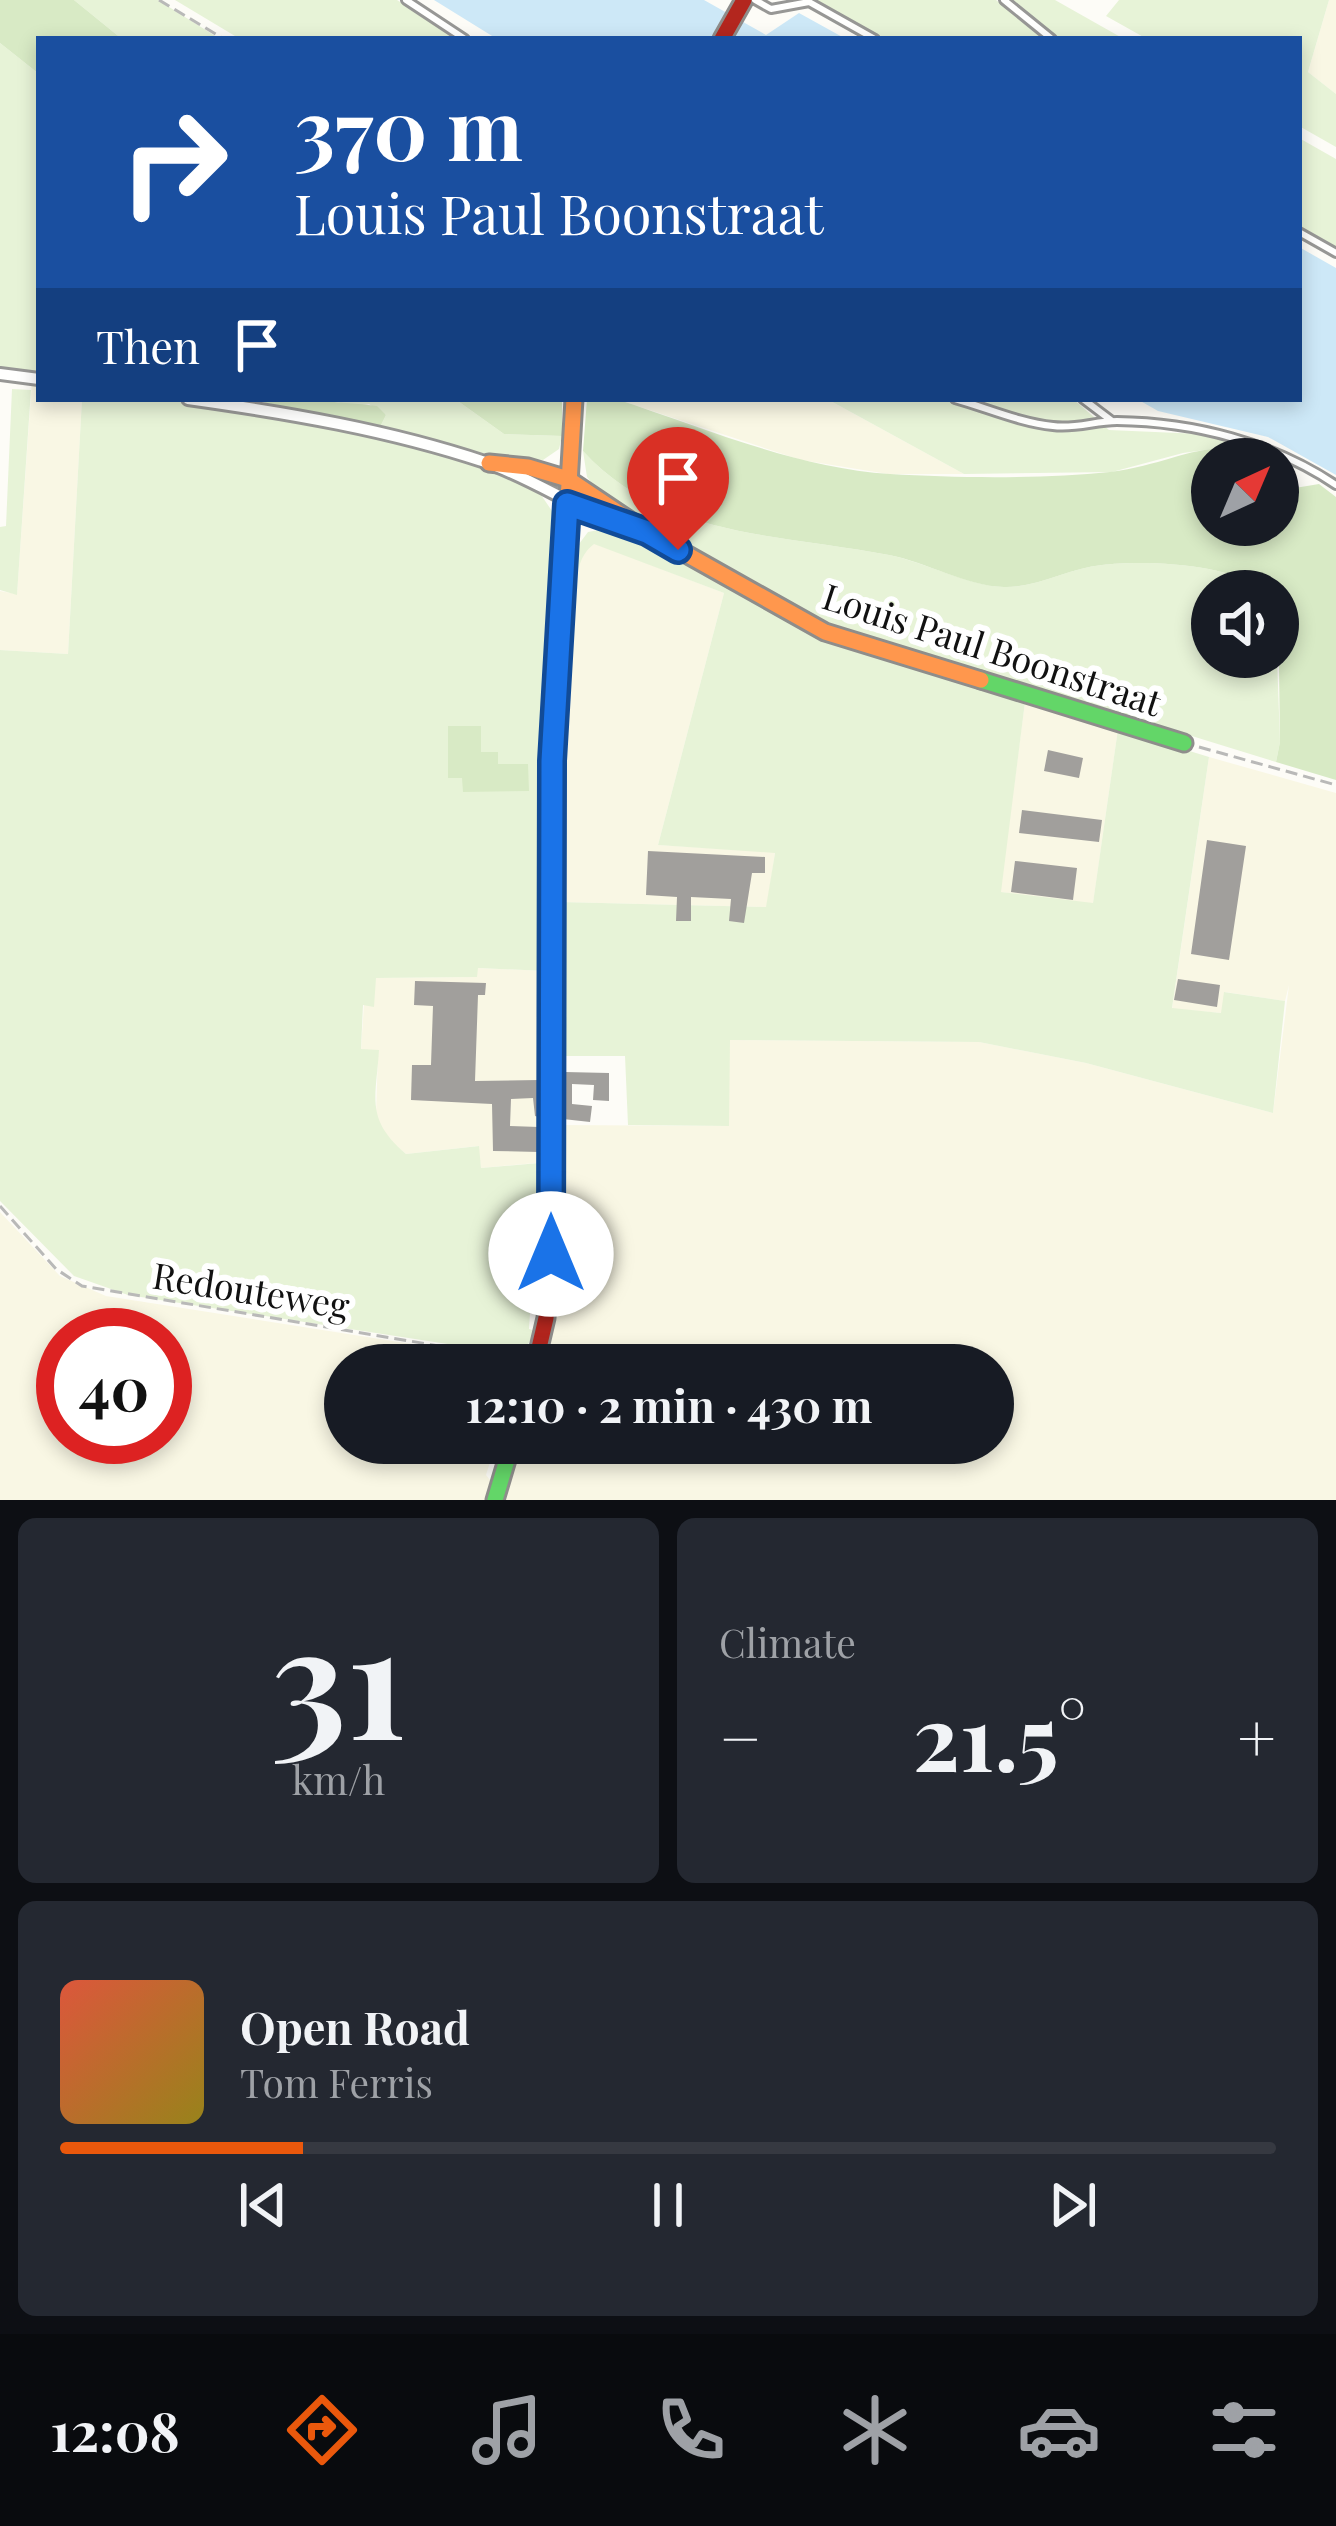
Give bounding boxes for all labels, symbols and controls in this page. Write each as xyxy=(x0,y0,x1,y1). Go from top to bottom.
text: 370 m xyxy=(294,70,523,182)
icon: right xyxy=(96,84,252,240)
text: Louis Paul Boonstraat xyxy=(294,177,824,249)
icon: arrive xyxy=(224,312,290,378)
text: Then xyxy=(96,315,200,375)
pin xyxy=(627,427,729,550)
north arrow xyxy=(1191,438,1299,546)
map controls xyxy=(1191,438,1299,678)
icon: arrive xyxy=(645,445,711,511)
button: sound xyxy=(1191,570,1299,678)
street label: Louis Paul Boonstraat xyxy=(817,571,1169,726)
position arrow xyxy=(488,1191,614,1317)
street label: Redouteweg xyxy=(150,1250,353,1328)
speed limit sign: 40 xyxy=(36,1308,192,1464)
text: 12:10 · 2 min · 430 m xyxy=(466,1374,872,1434)
text: 31 xyxy=(271,1571,406,1779)
text: Climate xyxy=(719,1616,856,1668)
text: 21.5° xyxy=(913,1675,1086,1795)
text: − xyxy=(719,1692,762,1780)
text: + xyxy=(1237,1692,1276,1780)
text: km/h xyxy=(292,1753,385,1805)
text: Open Road xyxy=(240,1996,470,2056)
text: Tom Ferris xyxy=(240,2056,433,2108)
icon: previous xyxy=(230,2172,296,2238)
icon: pause xyxy=(635,2172,701,2238)
icon: next xyxy=(1040,2172,1106,2238)
icon: directions xyxy=(280,2388,364,2472)
icon: music xyxy=(465,2388,549,2472)
icon: phone xyxy=(649,2388,733,2472)
icon: climate xyxy=(833,2388,917,2472)
icon: car xyxy=(1017,2388,1101,2472)
icon: filters xyxy=(1202,2388,1286,2472)
text: 12:08 xyxy=(50,2394,180,2466)

